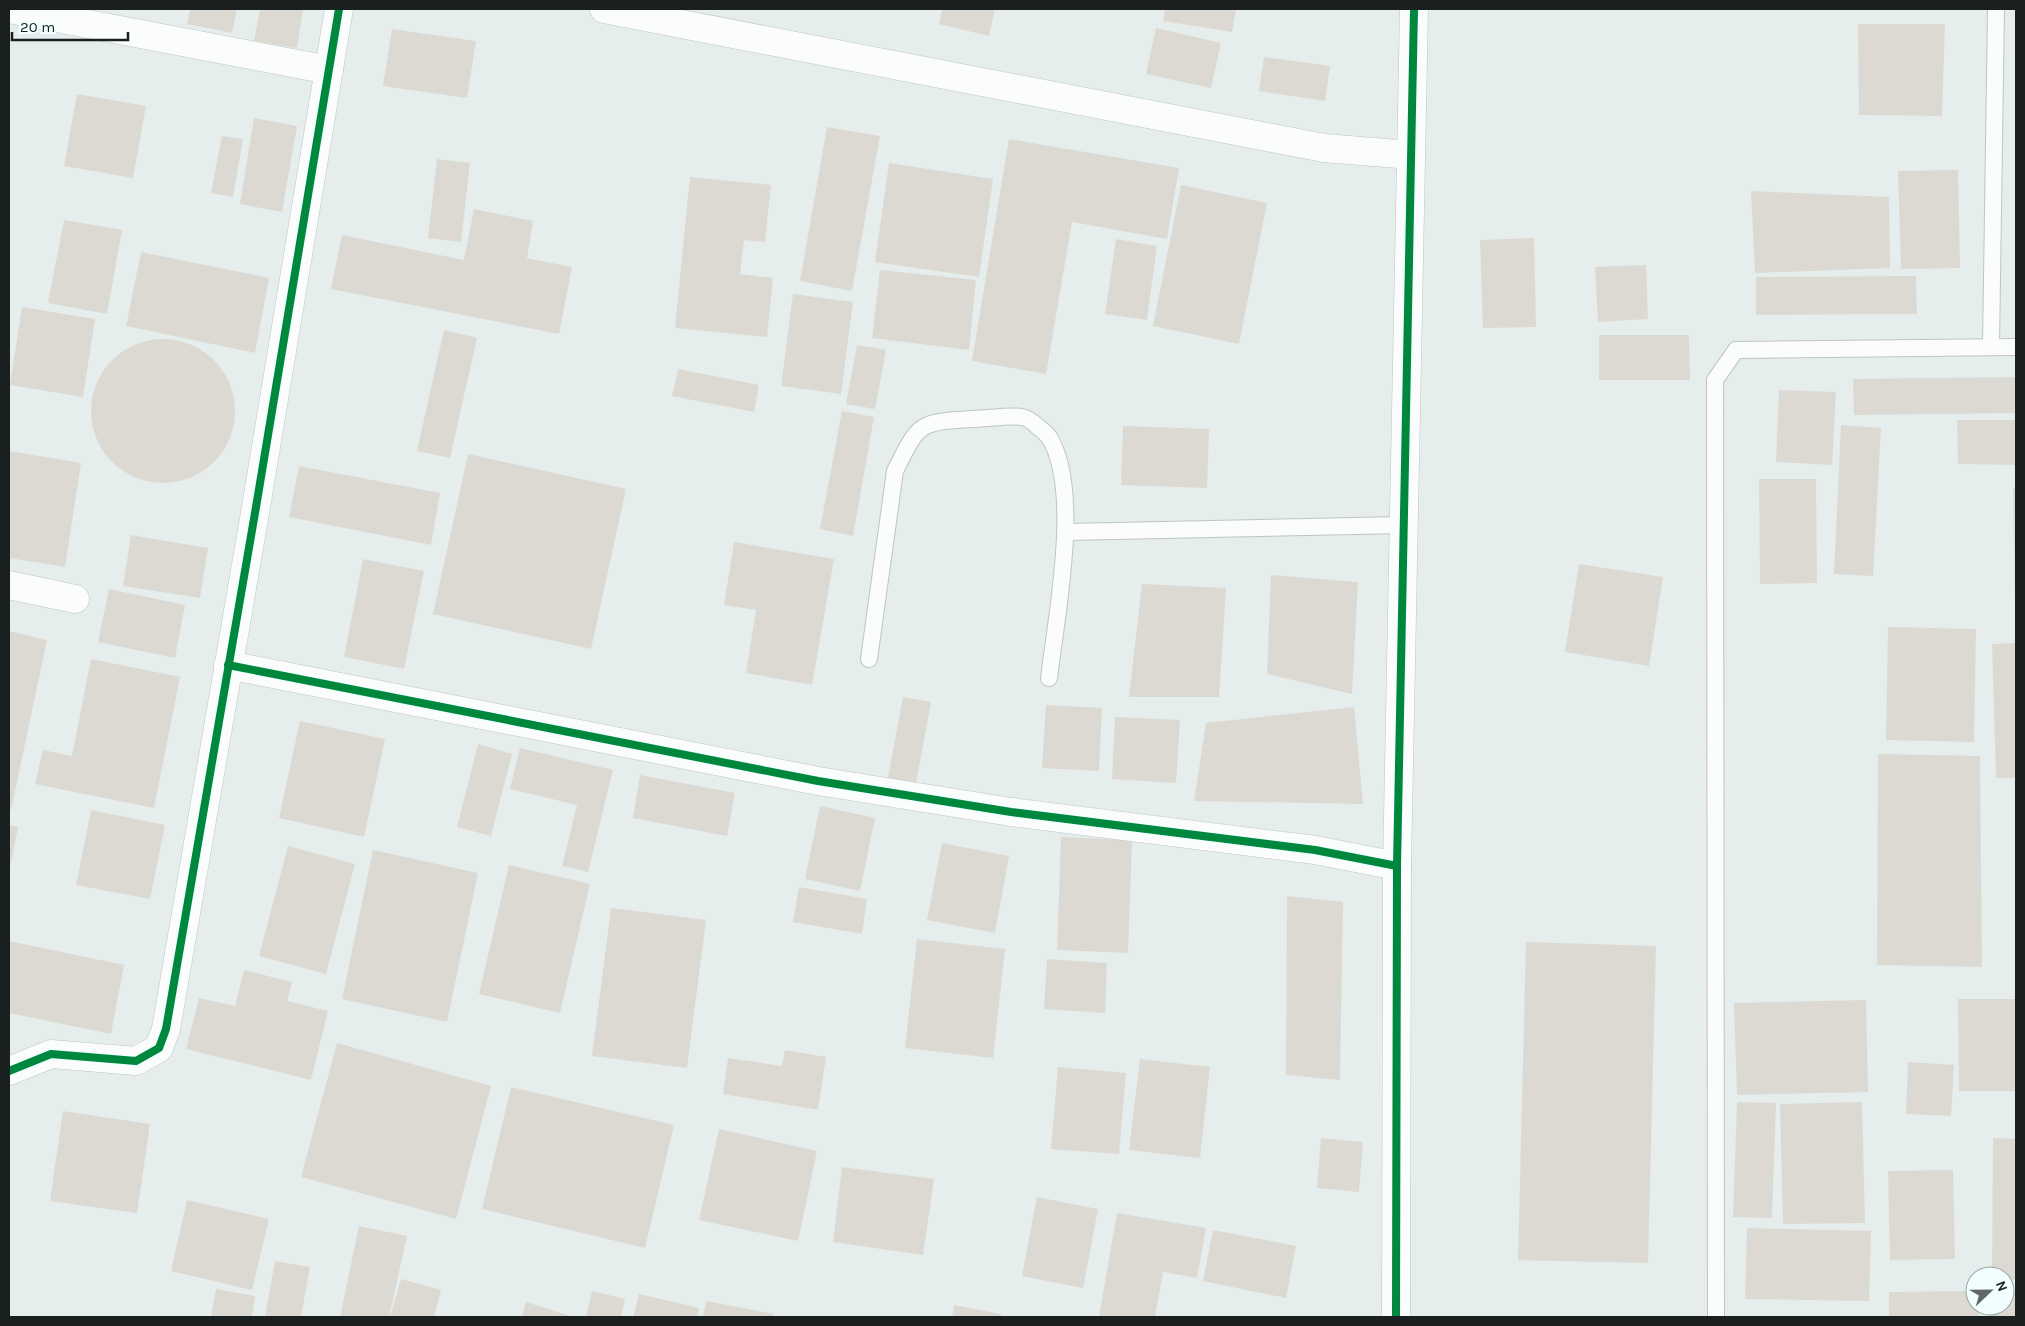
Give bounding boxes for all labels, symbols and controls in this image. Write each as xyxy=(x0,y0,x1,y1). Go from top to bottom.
scale bar xyxy=(12,10,129,42)
text: 20 m xyxy=(20,18,55,36)
north arrow xyxy=(1965,1266,2015,1316)
text: N xyxy=(1992,1278,2011,1294)

